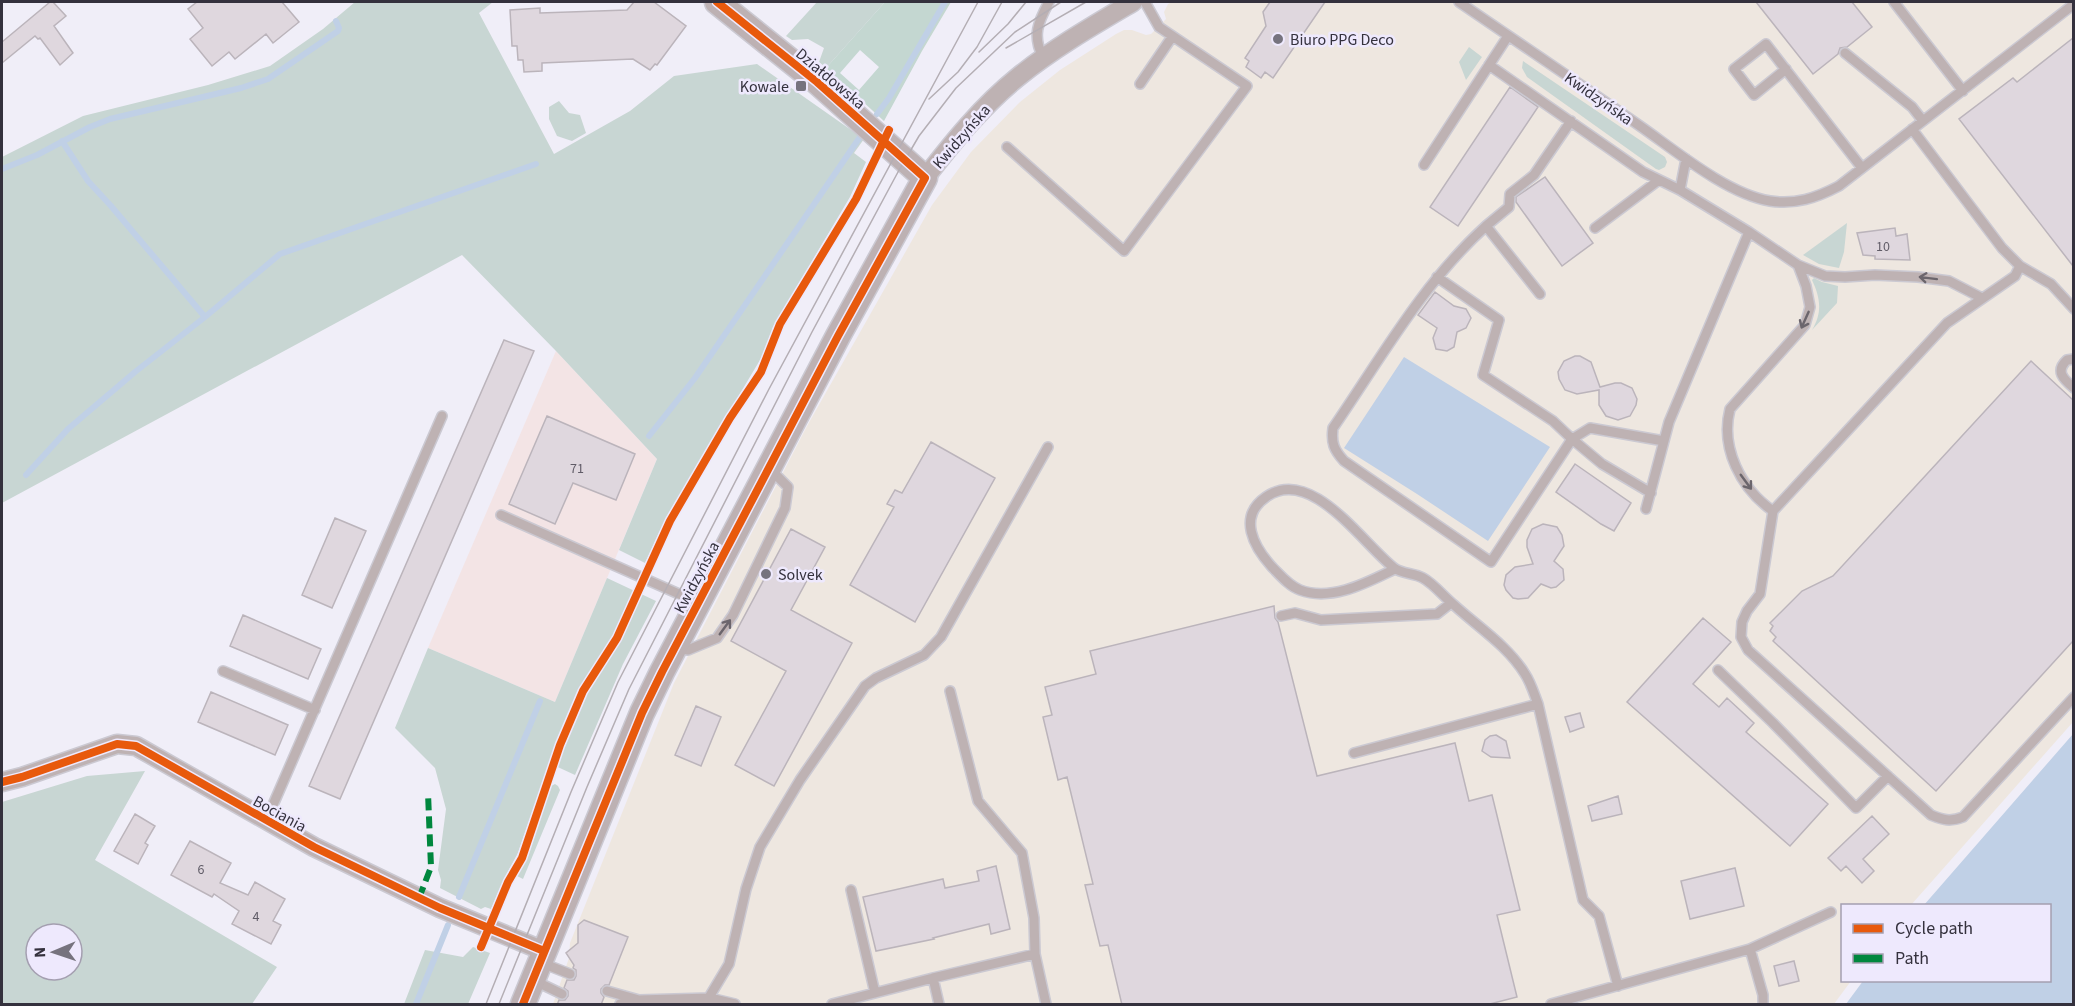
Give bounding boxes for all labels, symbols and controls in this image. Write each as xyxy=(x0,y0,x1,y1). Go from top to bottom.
place label: Biuro PPG Deco xyxy=(1290,29,1394,51)
marker: Biuro PPG Deco xyxy=(1271,32,1285,46)
street label: Działdowska xyxy=(791,43,870,114)
street label: Kwidzyńska xyxy=(1560,67,1637,130)
place label: Kowale xyxy=(740,76,789,98)
marker: Kowale xyxy=(794,79,808,93)
street label: Kwidzyńska xyxy=(928,100,996,174)
house number: 10 xyxy=(1876,237,1890,257)
one-way arrow xyxy=(1919,272,1939,283)
one-way arrow xyxy=(1799,311,1810,329)
house number: 71 xyxy=(570,459,584,479)
one-way arrow xyxy=(1740,474,1752,490)
street label: Kwidzyńska xyxy=(669,538,725,617)
place label: Solvek xyxy=(778,564,823,586)
marker: Solvek xyxy=(759,567,773,581)
one-way arrow xyxy=(718,620,731,636)
street label: Bociania xyxy=(249,790,310,838)
house number: 6 xyxy=(198,860,205,880)
legend xyxy=(1841,904,2051,982)
house number: 4 xyxy=(253,907,260,927)
text: Cycle path xyxy=(1895,916,1973,941)
north arrow xyxy=(24,922,84,982)
text: Path xyxy=(1895,946,1929,971)
text: N xyxy=(29,947,51,958)

